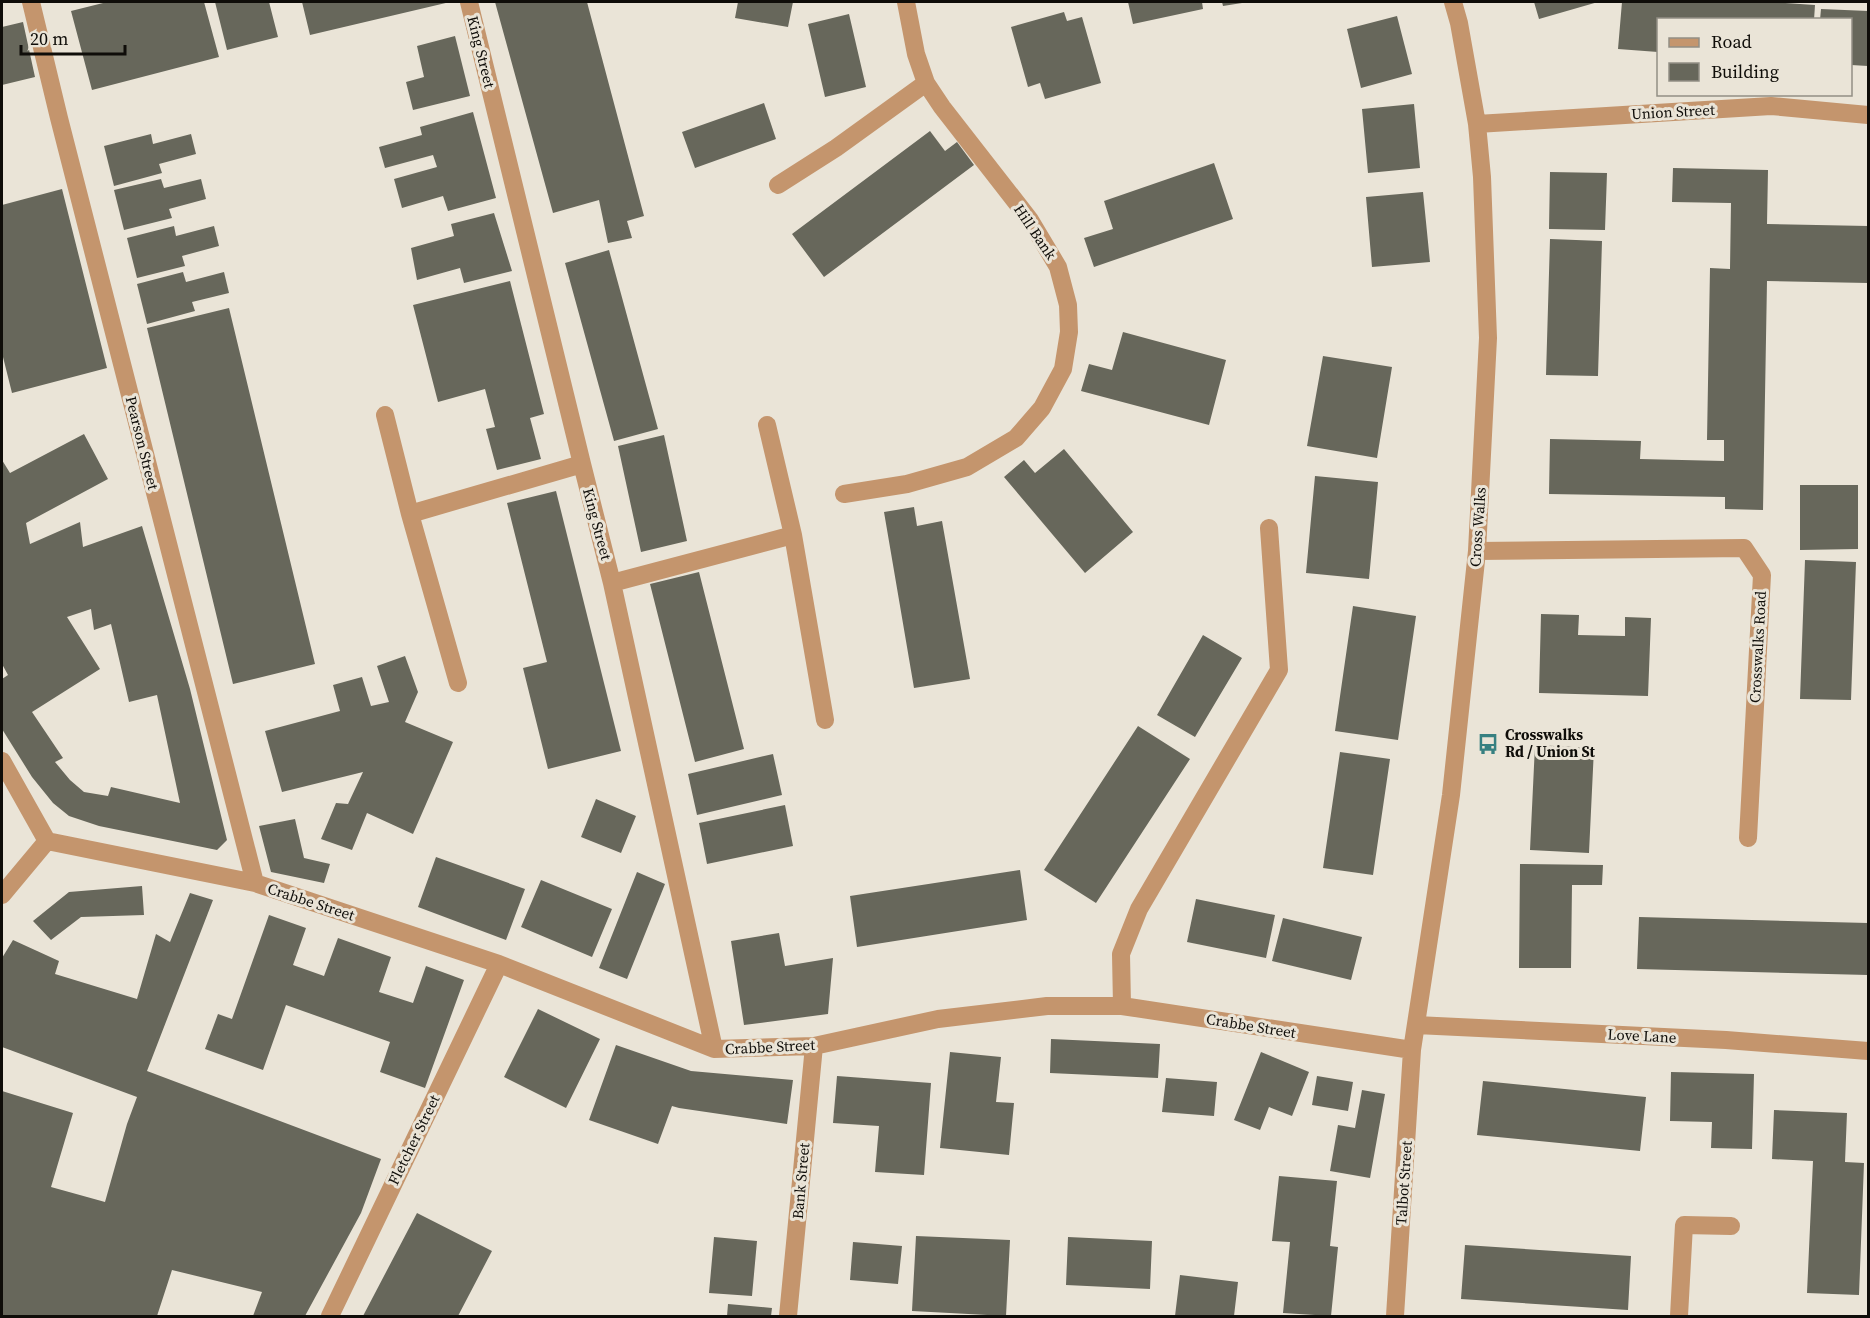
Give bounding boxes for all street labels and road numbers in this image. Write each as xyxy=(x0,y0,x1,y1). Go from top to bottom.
street label: King Street xyxy=(462,14,501,90)
street label: Union Street xyxy=(1631,99,1715,124)
street label: Hill Bank xyxy=(1009,200,1062,264)
street label: Pearson Street xyxy=(121,394,164,492)
street label: King Street xyxy=(578,486,617,562)
street label: Cross Walks xyxy=(1464,486,1491,568)
street label: Crosswalks Road xyxy=(1744,590,1771,704)
street label: Crabbe Street xyxy=(265,878,357,926)
street label: Crabbe Street xyxy=(1205,1008,1297,1043)
street label: Love Lane xyxy=(1607,1023,1677,1048)
street label: Crabbe Street xyxy=(724,1034,816,1059)
street label: Fletcher Street xyxy=(383,1091,445,1188)
street label: Talbot Street xyxy=(1390,1140,1417,1226)
street label: Bank Street xyxy=(787,1142,814,1220)

